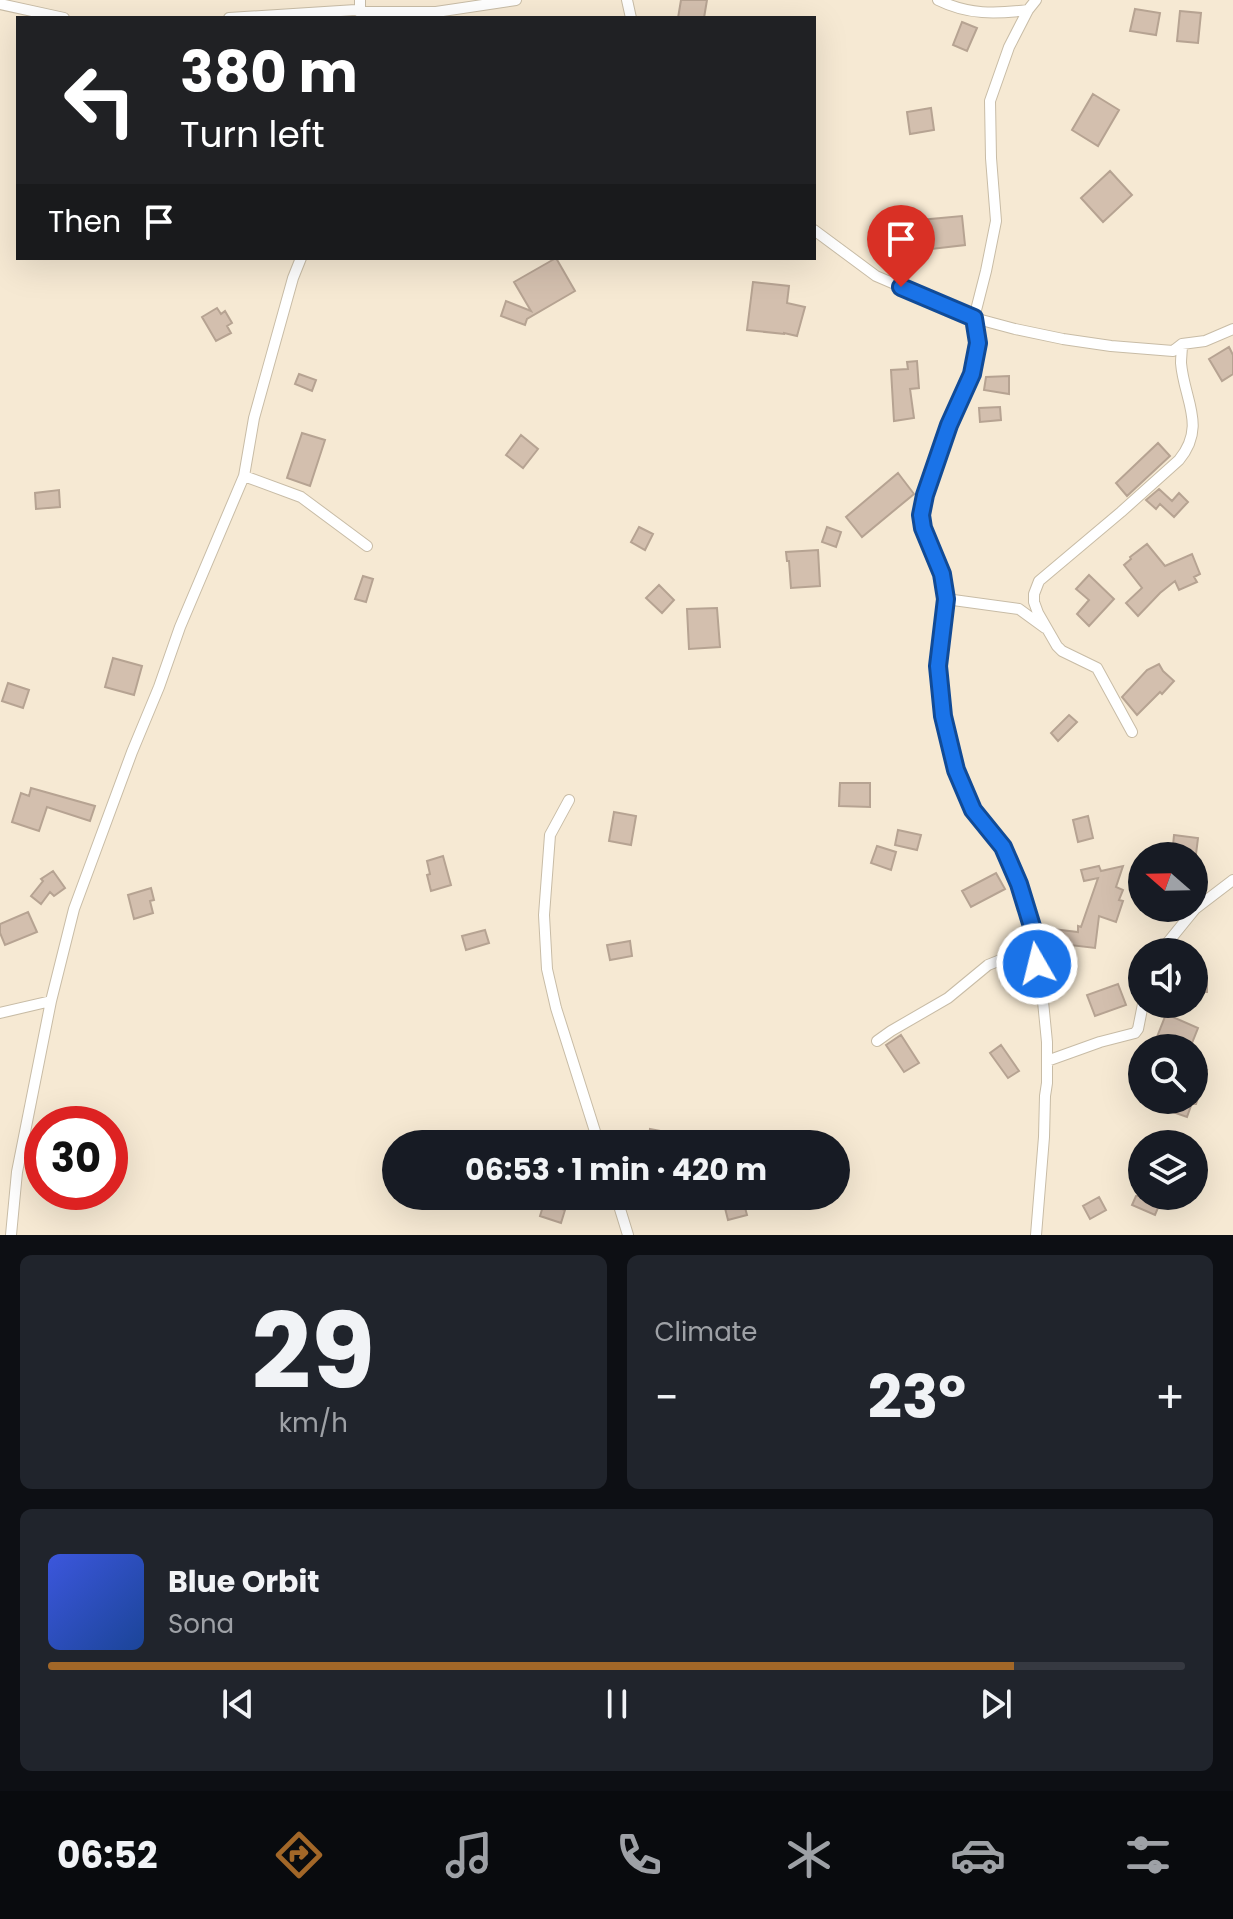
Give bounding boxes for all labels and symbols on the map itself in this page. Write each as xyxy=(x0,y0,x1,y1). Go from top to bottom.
pin xyxy=(867,205,935,287)
north arrow xyxy=(1128,842,1208,922)
position arrow xyxy=(995,922,1079,1006)
speed limit sign: 30 xyxy=(24,1106,128,1210)

